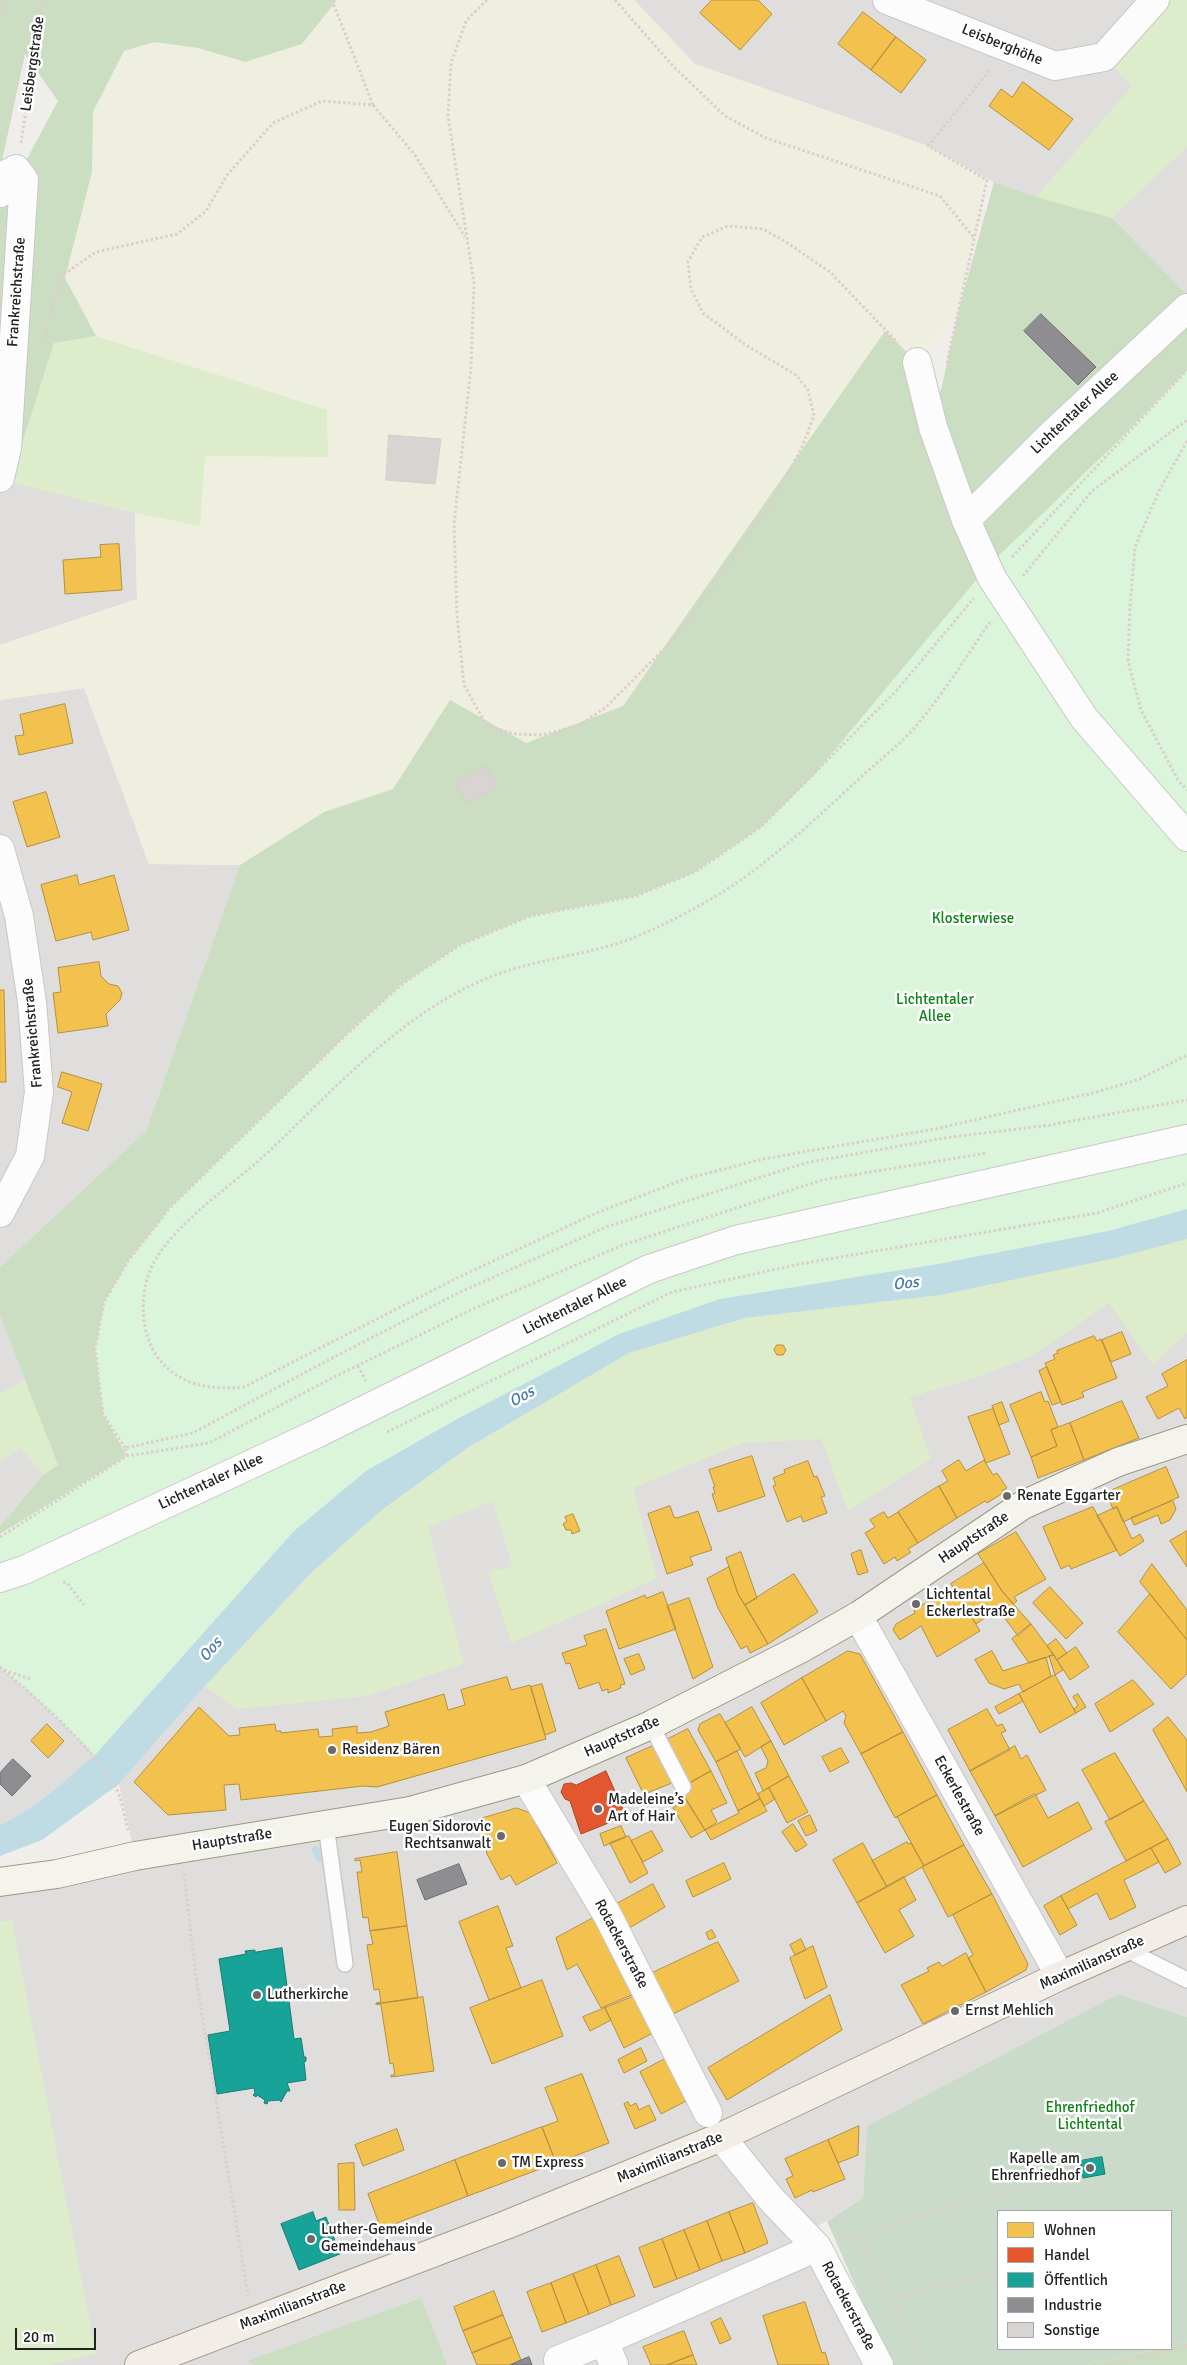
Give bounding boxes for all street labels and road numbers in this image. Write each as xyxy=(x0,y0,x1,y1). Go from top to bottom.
street label: Leisbergstraße xyxy=(17,15,49,113)
street label: Leisberghöhe xyxy=(959,21,1045,69)
street label: Frankreichstraße xyxy=(4,237,30,347)
street label: Lichtentaler Allee xyxy=(1027,368,1123,458)
street label: Frankreichstraße xyxy=(19,977,47,1089)
street label: Lichtentaler Allee xyxy=(520,1273,630,1339)
street label: Lichtentaler Allee xyxy=(156,1450,266,1514)
street label: Hauptstraße xyxy=(935,1508,1013,1568)
street label: Hauptstraße xyxy=(581,1712,663,1762)
street label: Eckerlestraße xyxy=(930,1753,988,1839)
street label: Hauptstraße xyxy=(191,1825,273,1855)
street label: Rotackerstraße xyxy=(590,1896,652,1992)
street label: Maximilianstraße xyxy=(1037,1932,1147,1994)
street label: Maximilianstraße xyxy=(614,2129,726,2187)
street label: Rotackerstraße xyxy=(817,2258,879,2354)
street label: Maximilianstraße xyxy=(237,2277,349,2335)

